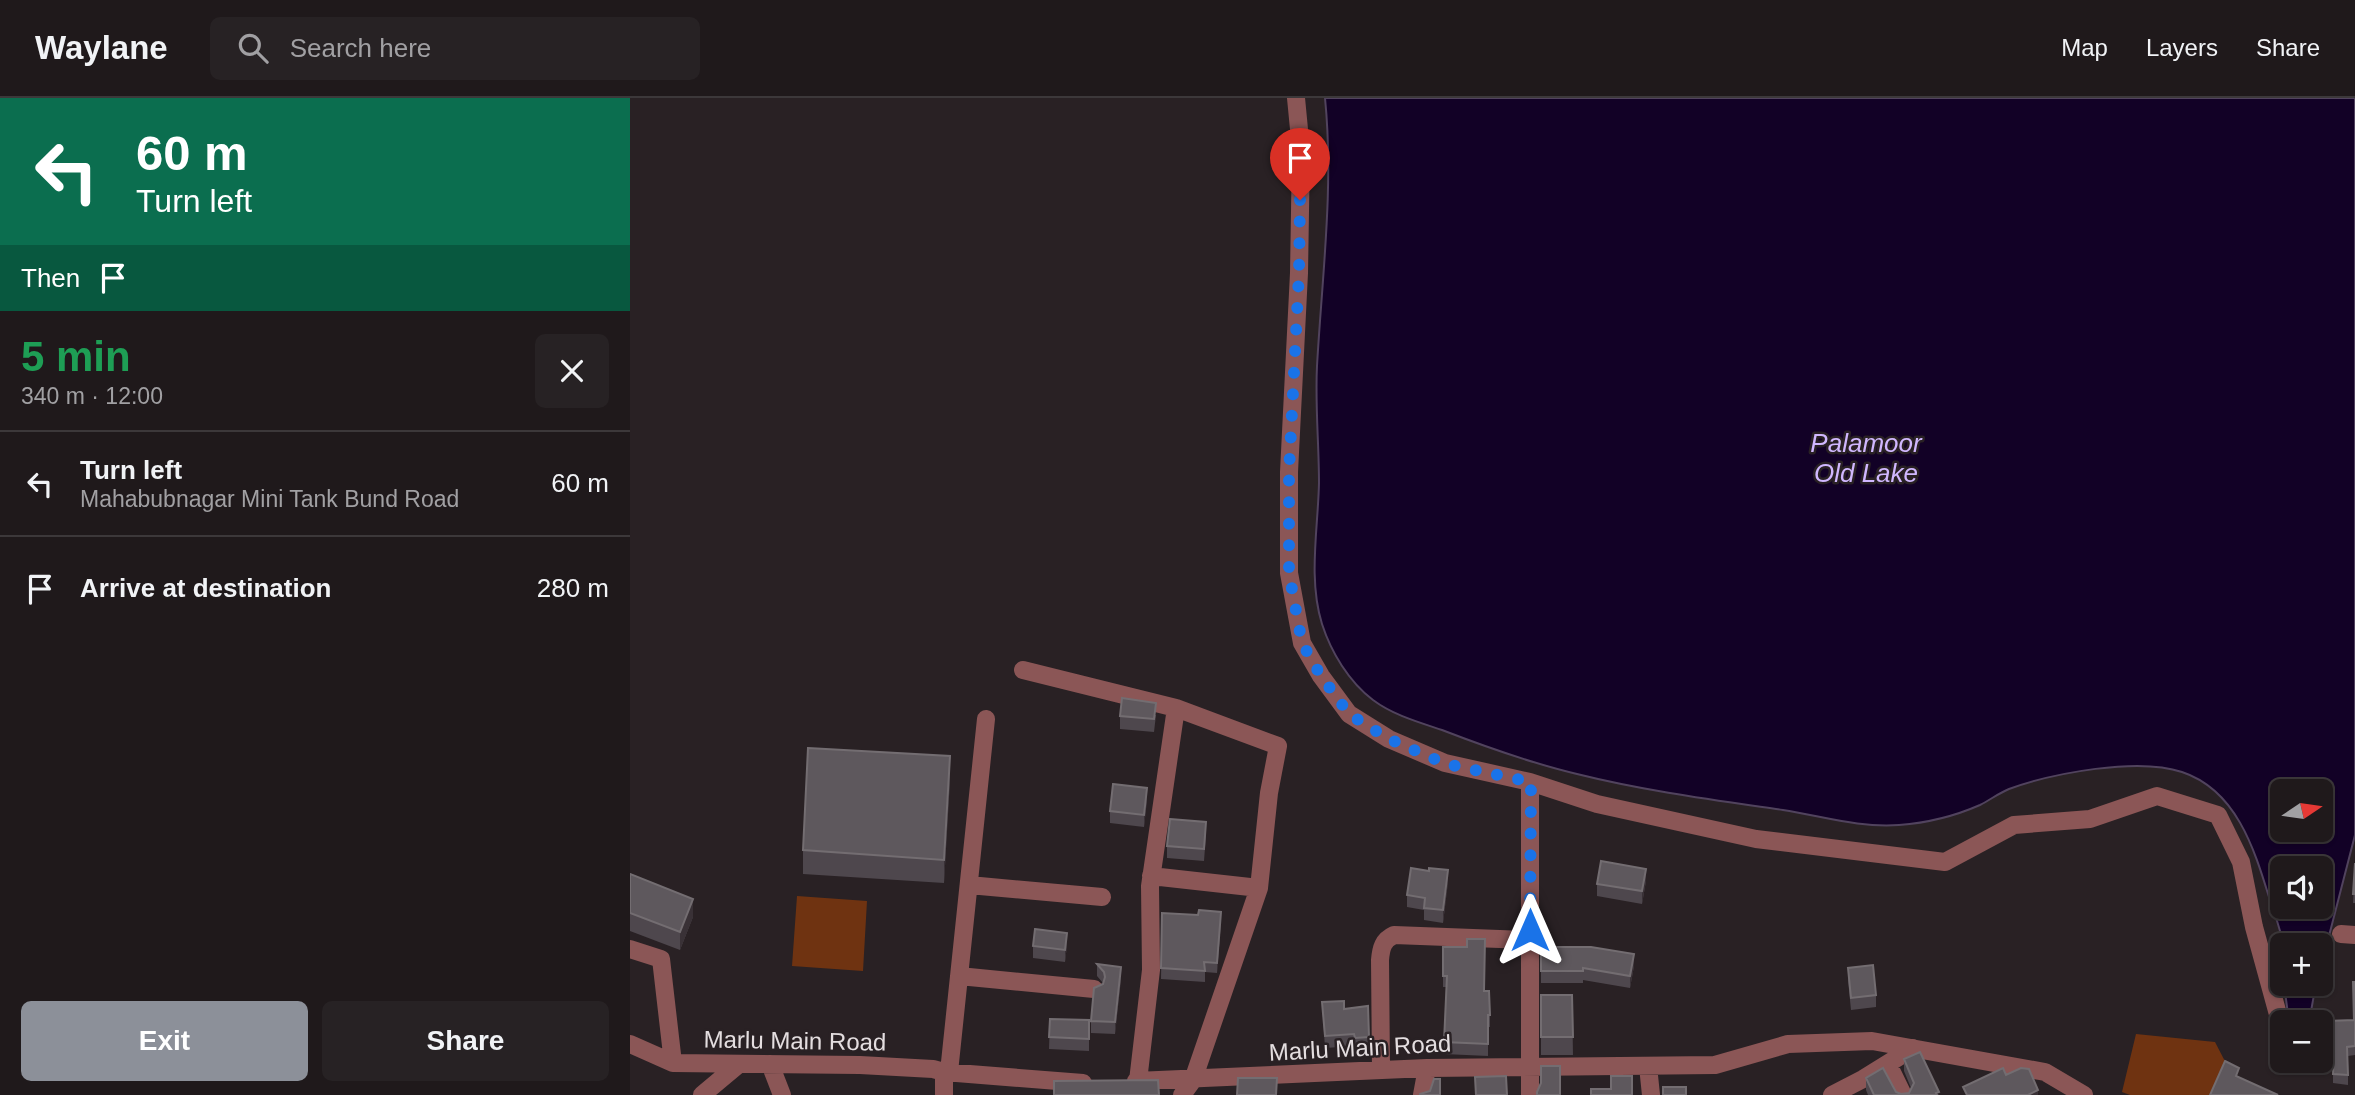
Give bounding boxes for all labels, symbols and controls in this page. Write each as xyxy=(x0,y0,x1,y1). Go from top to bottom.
search box xyxy=(210,17,700,80)
text: Waylane xyxy=(35,29,168,66)
icon: search xyxy=(234,29,272,67)
text: Search here xyxy=(290,33,431,63)
text: Map xyxy=(2061,34,2108,61)
text: Layers xyxy=(2146,34,2218,61)
text: Share xyxy=(2256,34,2320,61)
icon: left xyxy=(21,126,112,217)
text: 60 m xyxy=(136,126,248,180)
pin xyxy=(1270,128,1330,200)
icon: arrive xyxy=(1281,139,1319,177)
text: Turn left xyxy=(136,183,252,219)
icon: arrive xyxy=(94,259,132,297)
text: Then xyxy=(21,263,80,293)
text: 5 min xyxy=(21,333,131,380)
button: close xyxy=(535,334,609,408)
text: 340 m · 12:00 xyxy=(21,383,163,409)
water label: Palamoor Old Lake xyxy=(1810,428,1923,488)
text: Turn left xyxy=(80,455,182,485)
icon: left xyxy=(21,465,59,503)
text: 60 m xyxy=(551,468,609,498)
text: Mahabubnagar Mini Tank Bund Road xyxy=(80,486,459,512)
icon: arrive xyxy=(21,570,59,608)
text: Arrive at destination xyxy=(80,573,331,603)
text: 280 m xyxy=(537,573,609,603)
north arrow xyxy=(2270,779,2333,842)
map controls xyxy=(2270,779,2333,1073)
button: sound xyxy=(2270,856,2333,919)
position arrow xyxy=(1493,893,1567,967)
button: + xyxy=(2270,933,2333,996)
button: Exit xyxy=(21,1001,308,1081)
button: Share xyxy=(322,1001,609,1081)
button: − xyxy=(2270,1010,2333,1073)
street label: Marlu Main Road xyxy=(703,1025,887,1056)
street label: Marlu Main Road xyxy=(1268,1029,1452,1066)

